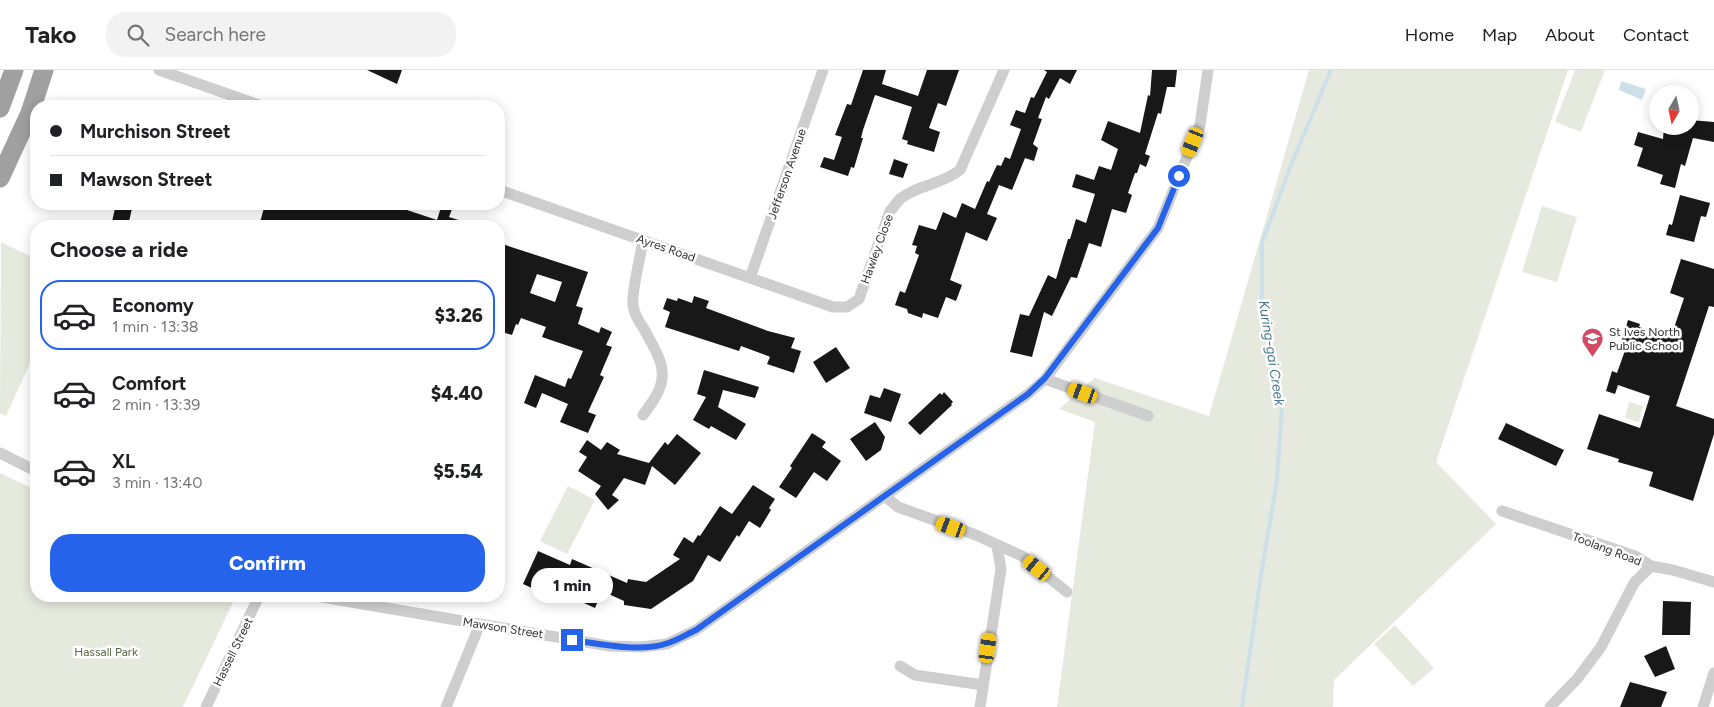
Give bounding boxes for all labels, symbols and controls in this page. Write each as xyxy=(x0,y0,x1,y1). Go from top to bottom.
search box xyxy=(106,12,456,57)
text: Tako xyxy=(25,20,76,49)
icon: search xyxy=(124,21,152,49)
text: Search here xyxy=(164,23,266,46)
text: Home xyxy=(1405,24,1454,46)
text: Map xyxy=(1482,24,1517,46)
text: About xyxy=(1545,24,1595,46)
text: Contact xyxy=(1623,24,1689,46)
north arrow xyxy=(1649,85,1699,135)
map controls xyxy=(1649,85,1699,135)
text: Murchison Street xyxy=(80,120,231,143)
car xyxy=(1180,125,1205,159)
street label: Jefferson Avenue xyxy=(765,126,809,221)
route start xyxy=(1168,165,1190,187)
text: Mawson Street xyxy=(80,168,212,191)
street label: Hawley Close xyxy=(858,212,896,286)
street label: Ayres Road xyxy=(635,231,697,265)
text: Choose a ride xyxy=(50,236,188,263)
icon: car xyxy=(52,293,97,338)
text: Economy xyxy=(112,294,194,317)
water label: Kuring-gai Creek xyxy=(1255,299,1288,408)
text: $3.26 xyxy=(435,304,483,327)
text: 1 min · 13:38 xyxy=(112,317,199,336)
place label: St Ives North Public School xyxy=(1609,325,1682,353)
school or university icon: St Ives North Public School xyxy=(1581,327,1605,358)
icon: car xyxy=(52,371,97,416)
text: Comfort xyxy=(112,372,187,395)
car xyxy=(1066,381,1099,405)
text: $4.40 xyxy=(431,382,483,405)
text: 2 min · 13:39 xyxy=(112,395,200,414)
icon: car xyxy=(52,449,97,494)
text: XL xyxy=(112,450,135,473)
text: $5.54 xyxy=(433,460,483,483)
text: 3 min · 13:40 xyxy=(112,473,202,492)
car xyxy=(934,515,967,539)
street label: Toolang Road xyxy=(1570,529,1644,569)
button: Confirm xyxy=(50,534,485,592)
car xyxy=(1020,553,1053,583)
callout: 1 min xyxy=(531,568,613,602)
text: 1 min xyxy=(553,576,591,595)
street label: Hassell Street xyxy=(210,615,256,689)
street label: Mawson Street xyxy=(462,615,545,641)
route end xyxy=(561,629,583,651)
car xyxy=(978,632,997,664)
park label: Hassall Park xyxy=(74,645,138,659)

